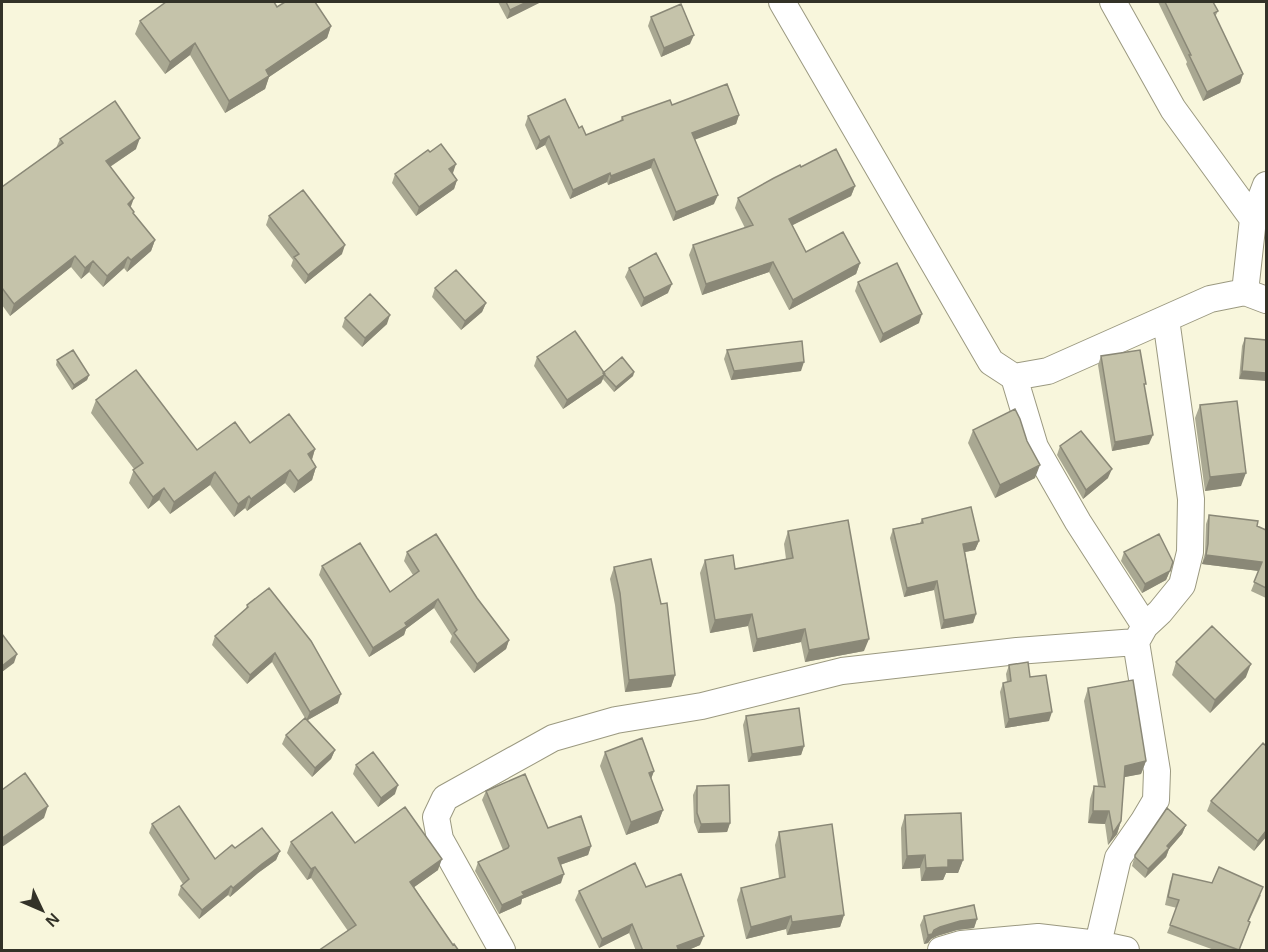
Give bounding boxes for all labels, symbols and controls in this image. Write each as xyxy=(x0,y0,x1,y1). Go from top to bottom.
north arrow xyxy=(12,880,72,940)
text: N xyxy=(42,910,63,930)

